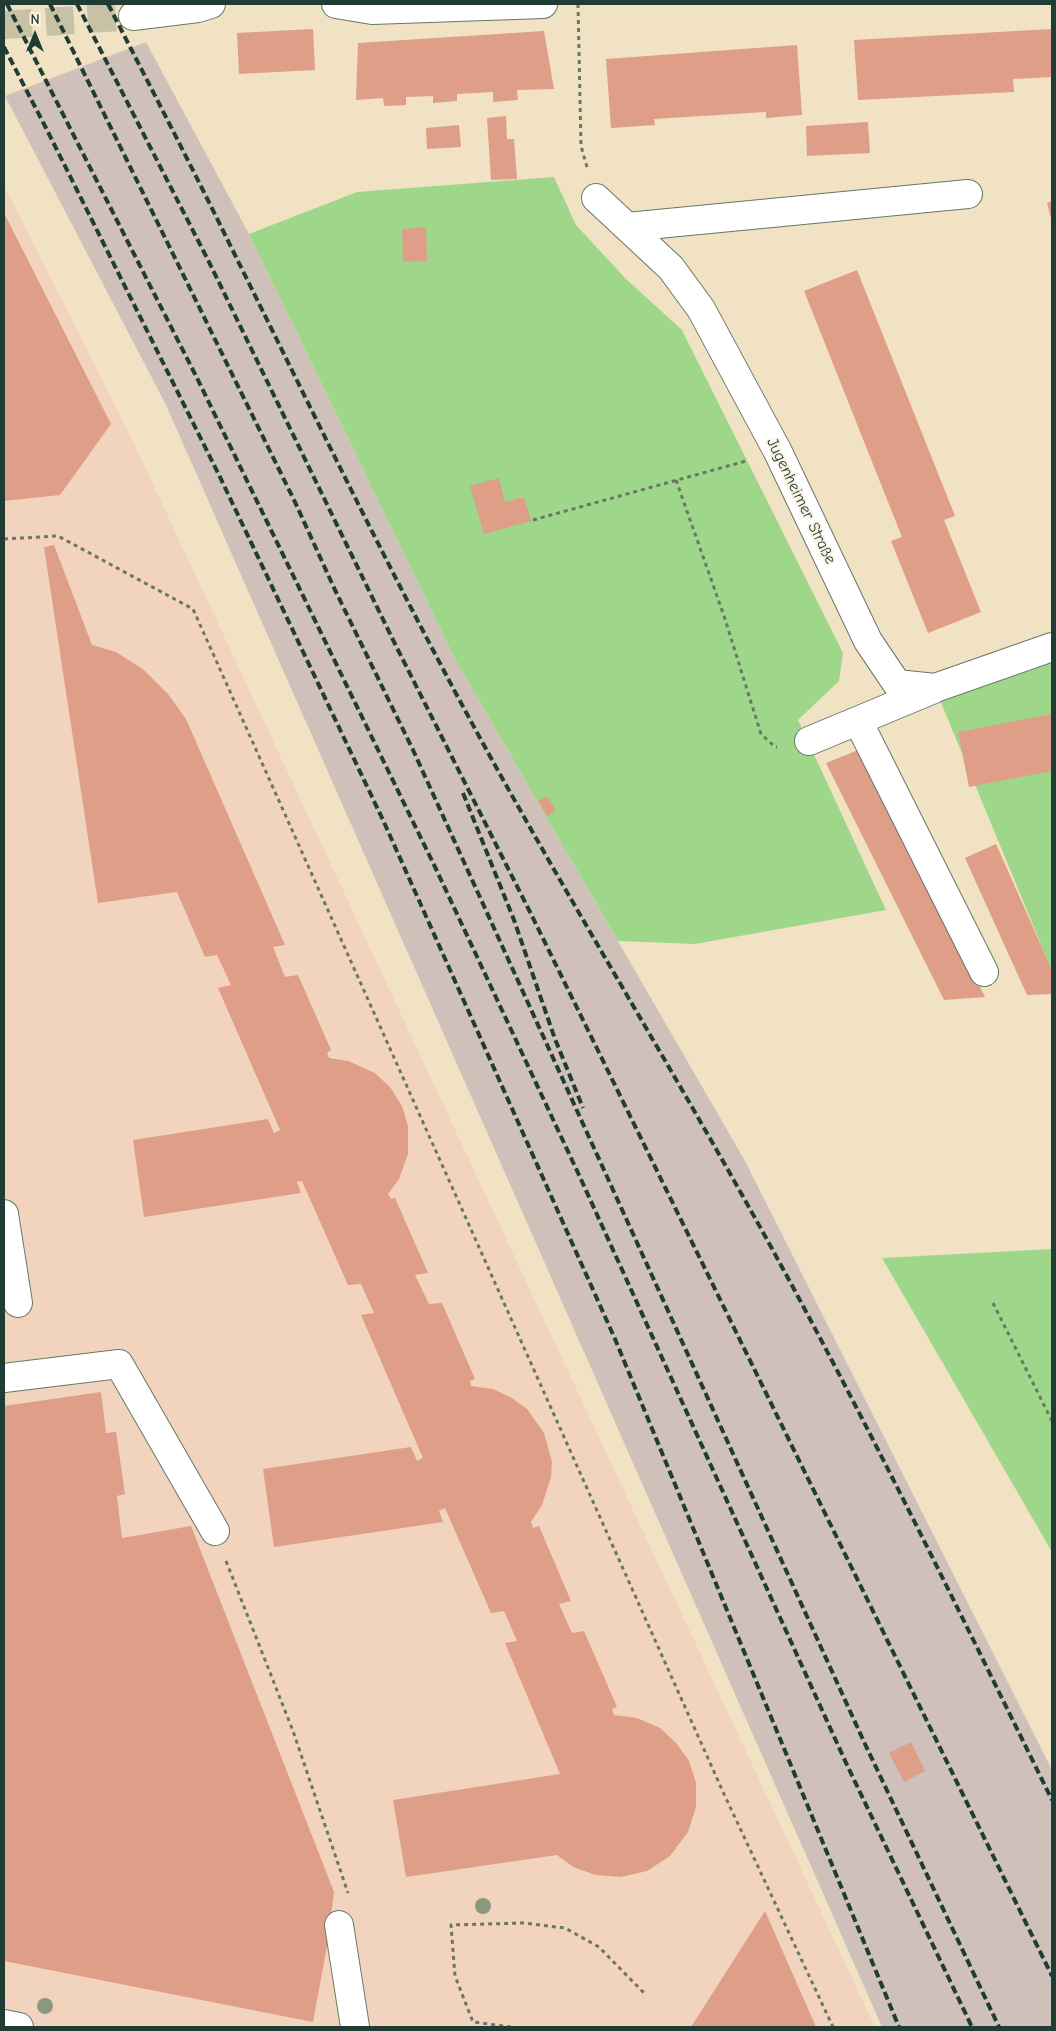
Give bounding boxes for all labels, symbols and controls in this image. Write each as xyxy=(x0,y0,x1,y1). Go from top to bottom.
north arrow xyxy=(10,10,60,60)
text: N xyxy=(30,11,40,28)
street label: Jugenheimer Straße xyxy=(762,435,840,567)

